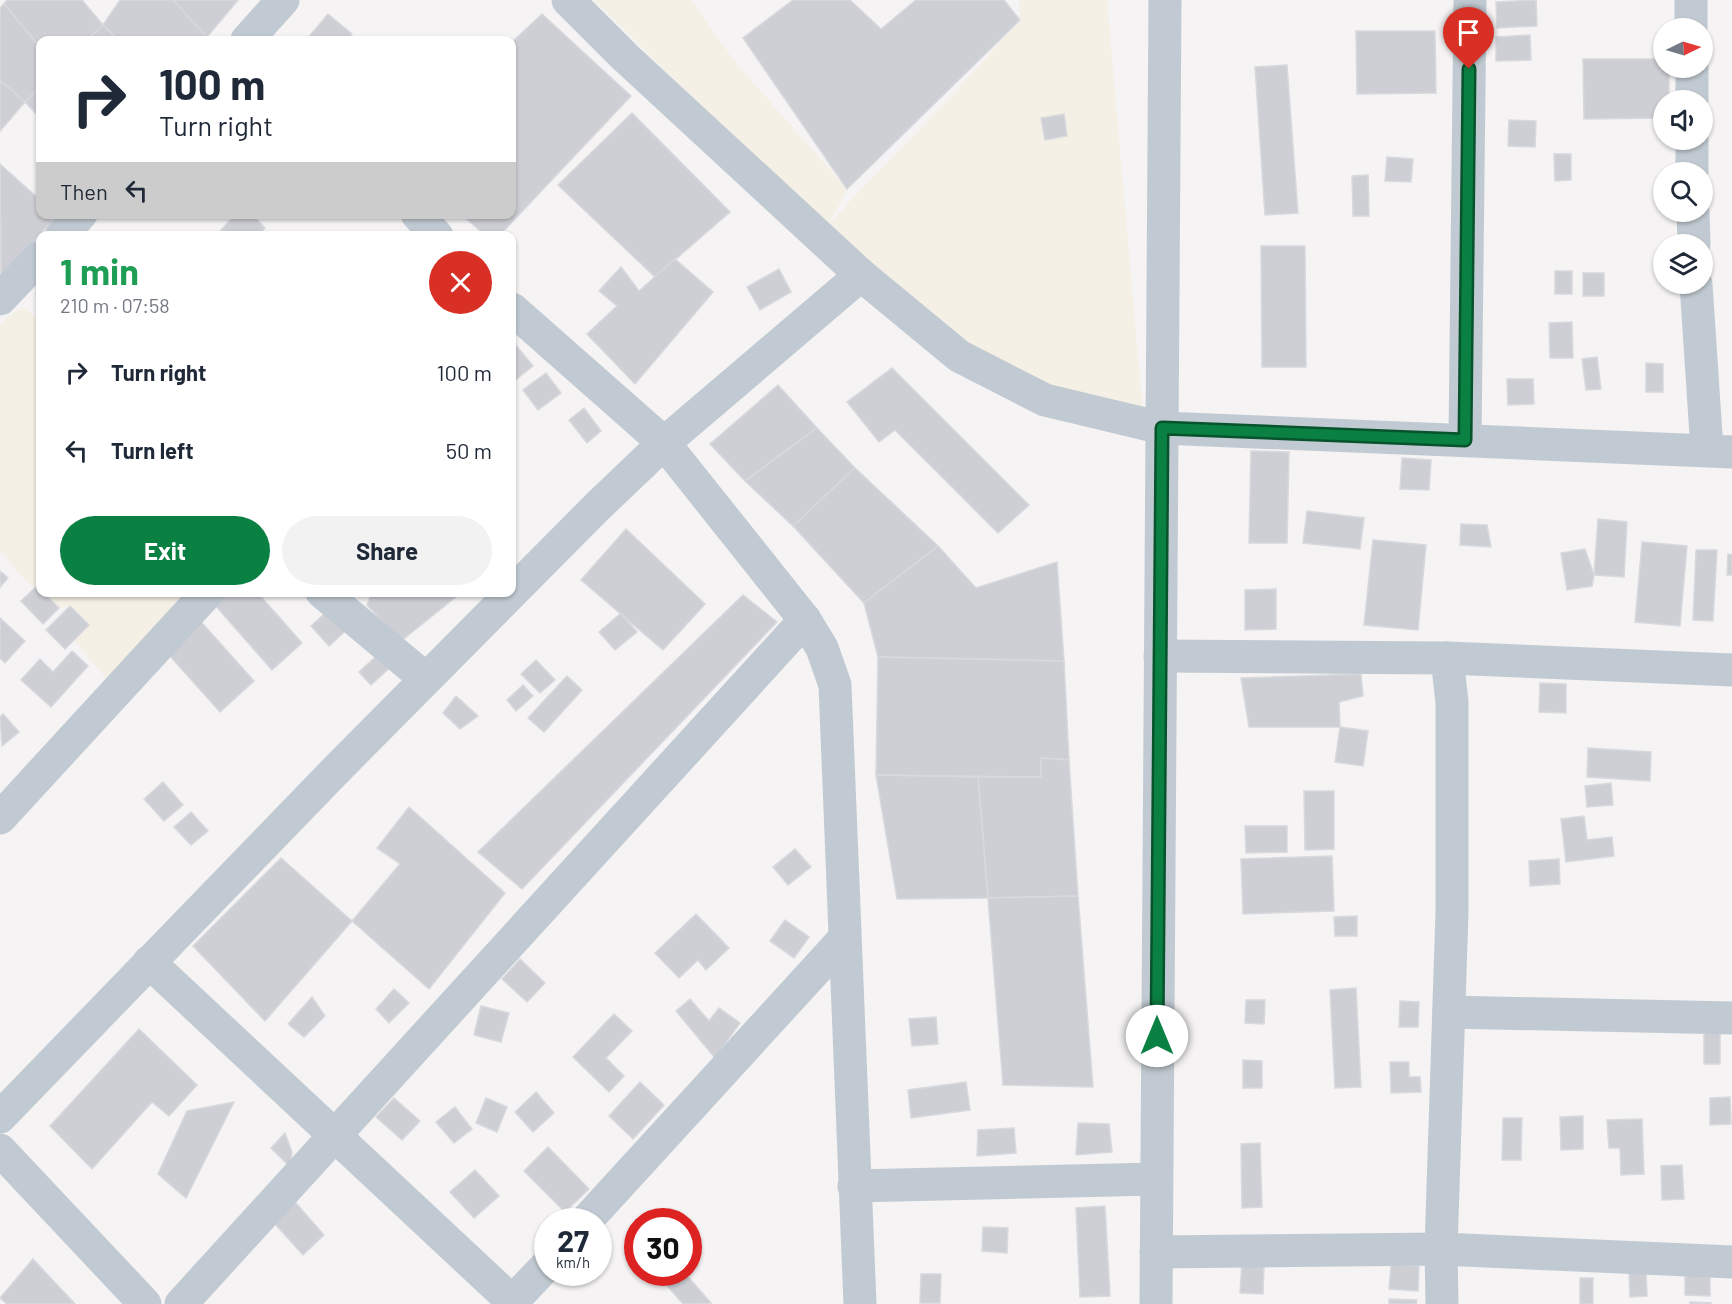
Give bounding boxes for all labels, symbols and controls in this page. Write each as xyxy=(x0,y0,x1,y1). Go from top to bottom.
pin xyxy=(1443,7,1494,69)
icon: arrive xyxy=(1452,16,1485,49)
north arrow xyxy=(1653,18,1713,78)
map controls xyxy=(1653,18,1713,294)
text: 100 m xyxy=(159,58,265,108)
icon: right xyxy=(60,60,138,138)
button: sound xyxy=(1653,90,1713,150)
text: Turn right xyxy=(159,109,273,141)
button: search xyxy=(1653,162,1713,222)
icon: left xyxy=(120,174,153,207)
text: Then xyxy=(60,178,108,204)
button: layers xyxy=(1653,234,1713,294)
text: 1 min xyxy=(60,249,139,292)
button: close xyxy=(429,251,492,314)
text: 210 m · 07:58 xyxy=(60,293,170,317)
icon: right xyxy=(60,356,93,389)
text: Turn right xyxy=(111,359,206,385)
text: 100 m xyxy=(437,359,492,385)
icon: left xyxy=(60,434,93,467)
text: Turn left xyxy=(111,437,194,463)
text: 50 m xyxy=(446,437,492,463)
button: Exit xyxy=(60,516,270,585)
button: Share xyxy=(282,516,492,585)
position arrow xyxy=(1125,1004,1189,1068)
speed limit sign: 30 xyxy=(624,1208,702,1286)
text: 27 xyxy=(557,1222,589,1258)
text: km/h xyxy=(556,1253,590,1271)

